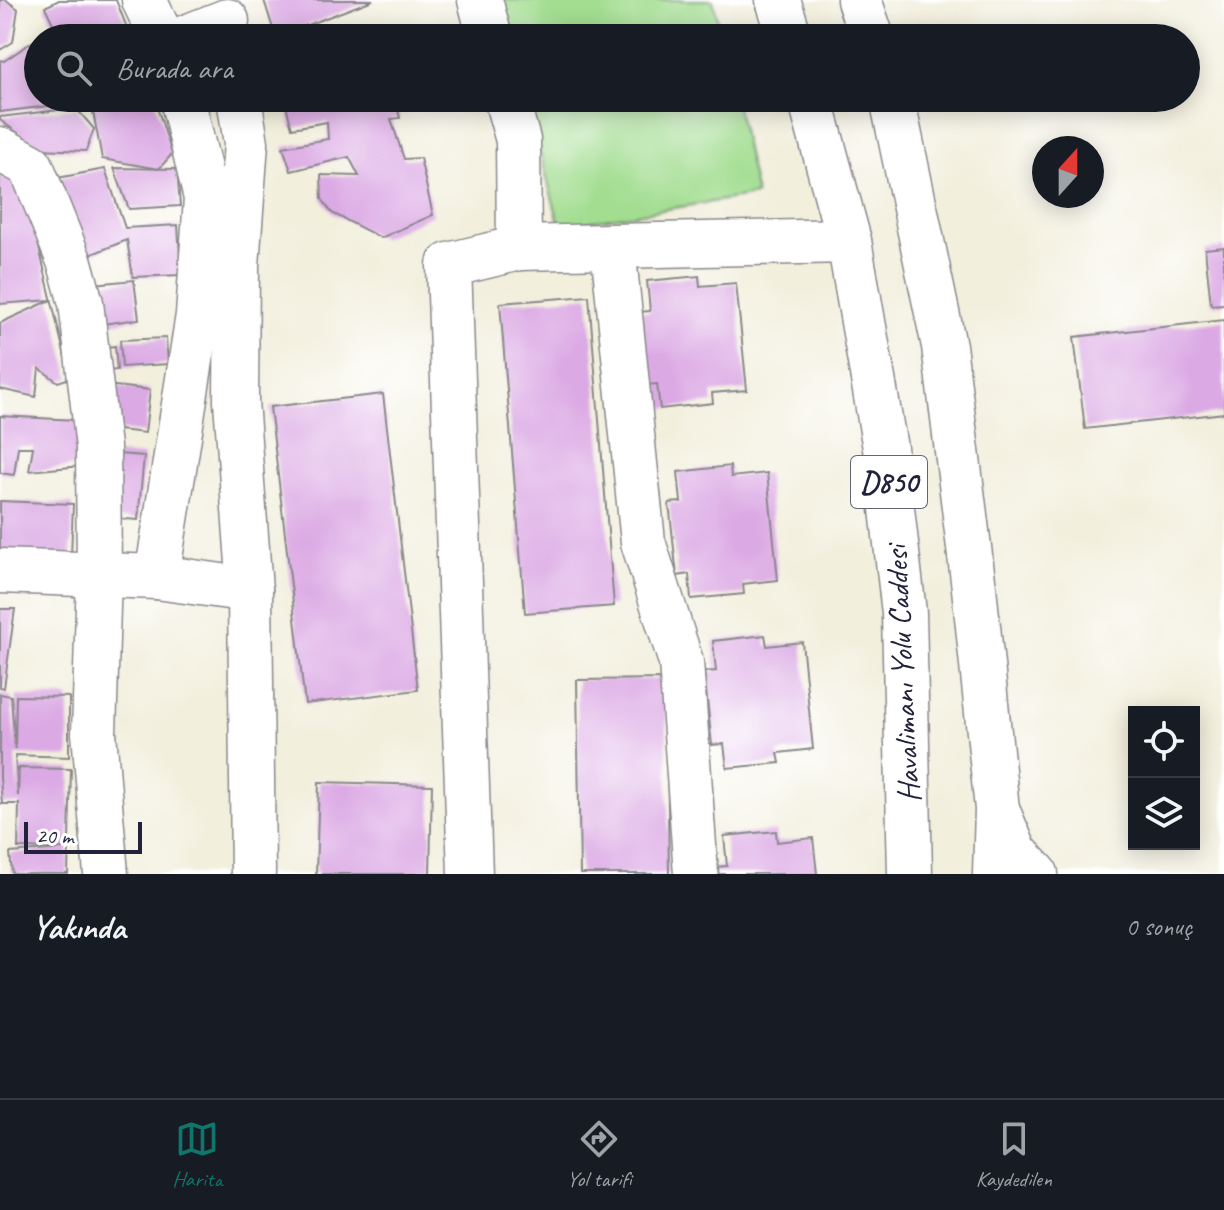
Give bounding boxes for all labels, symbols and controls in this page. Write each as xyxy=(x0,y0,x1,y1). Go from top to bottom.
search box xyxy=(24,24,1200,112)
icon: search xyxy=(52,46,96,90)
text: Burada ara xyxy=(116,49,233,87)
north arrow xyxy=(1032,136,1104,208)
road number: D850 xyxy=(851,456,927,508)
street label: Havalimanı Yolu Caddesi xyxy=(875,540,930,804)
map controls xyxy=(1128,706,1200,850)
button: locate xyxy=(1128,706,1200,778)
button: layers xyxy=(1128,778,1200,850)
scale bar xyxy=(24,818,142,854)
text: 20 m xyxy=(36,822,73,850)
text: Yakında xyxy=(32,905,125,948)
text: 0 sonuç xyxy=(1125,910,1192,943)
tab: Harita xyxy=(172,1117,222,1193)
tab: Yol tarifi xyxy=(567,1117,632,1193)
tab: Kaydedilen xyxy=(976,1117,1052,1193)

